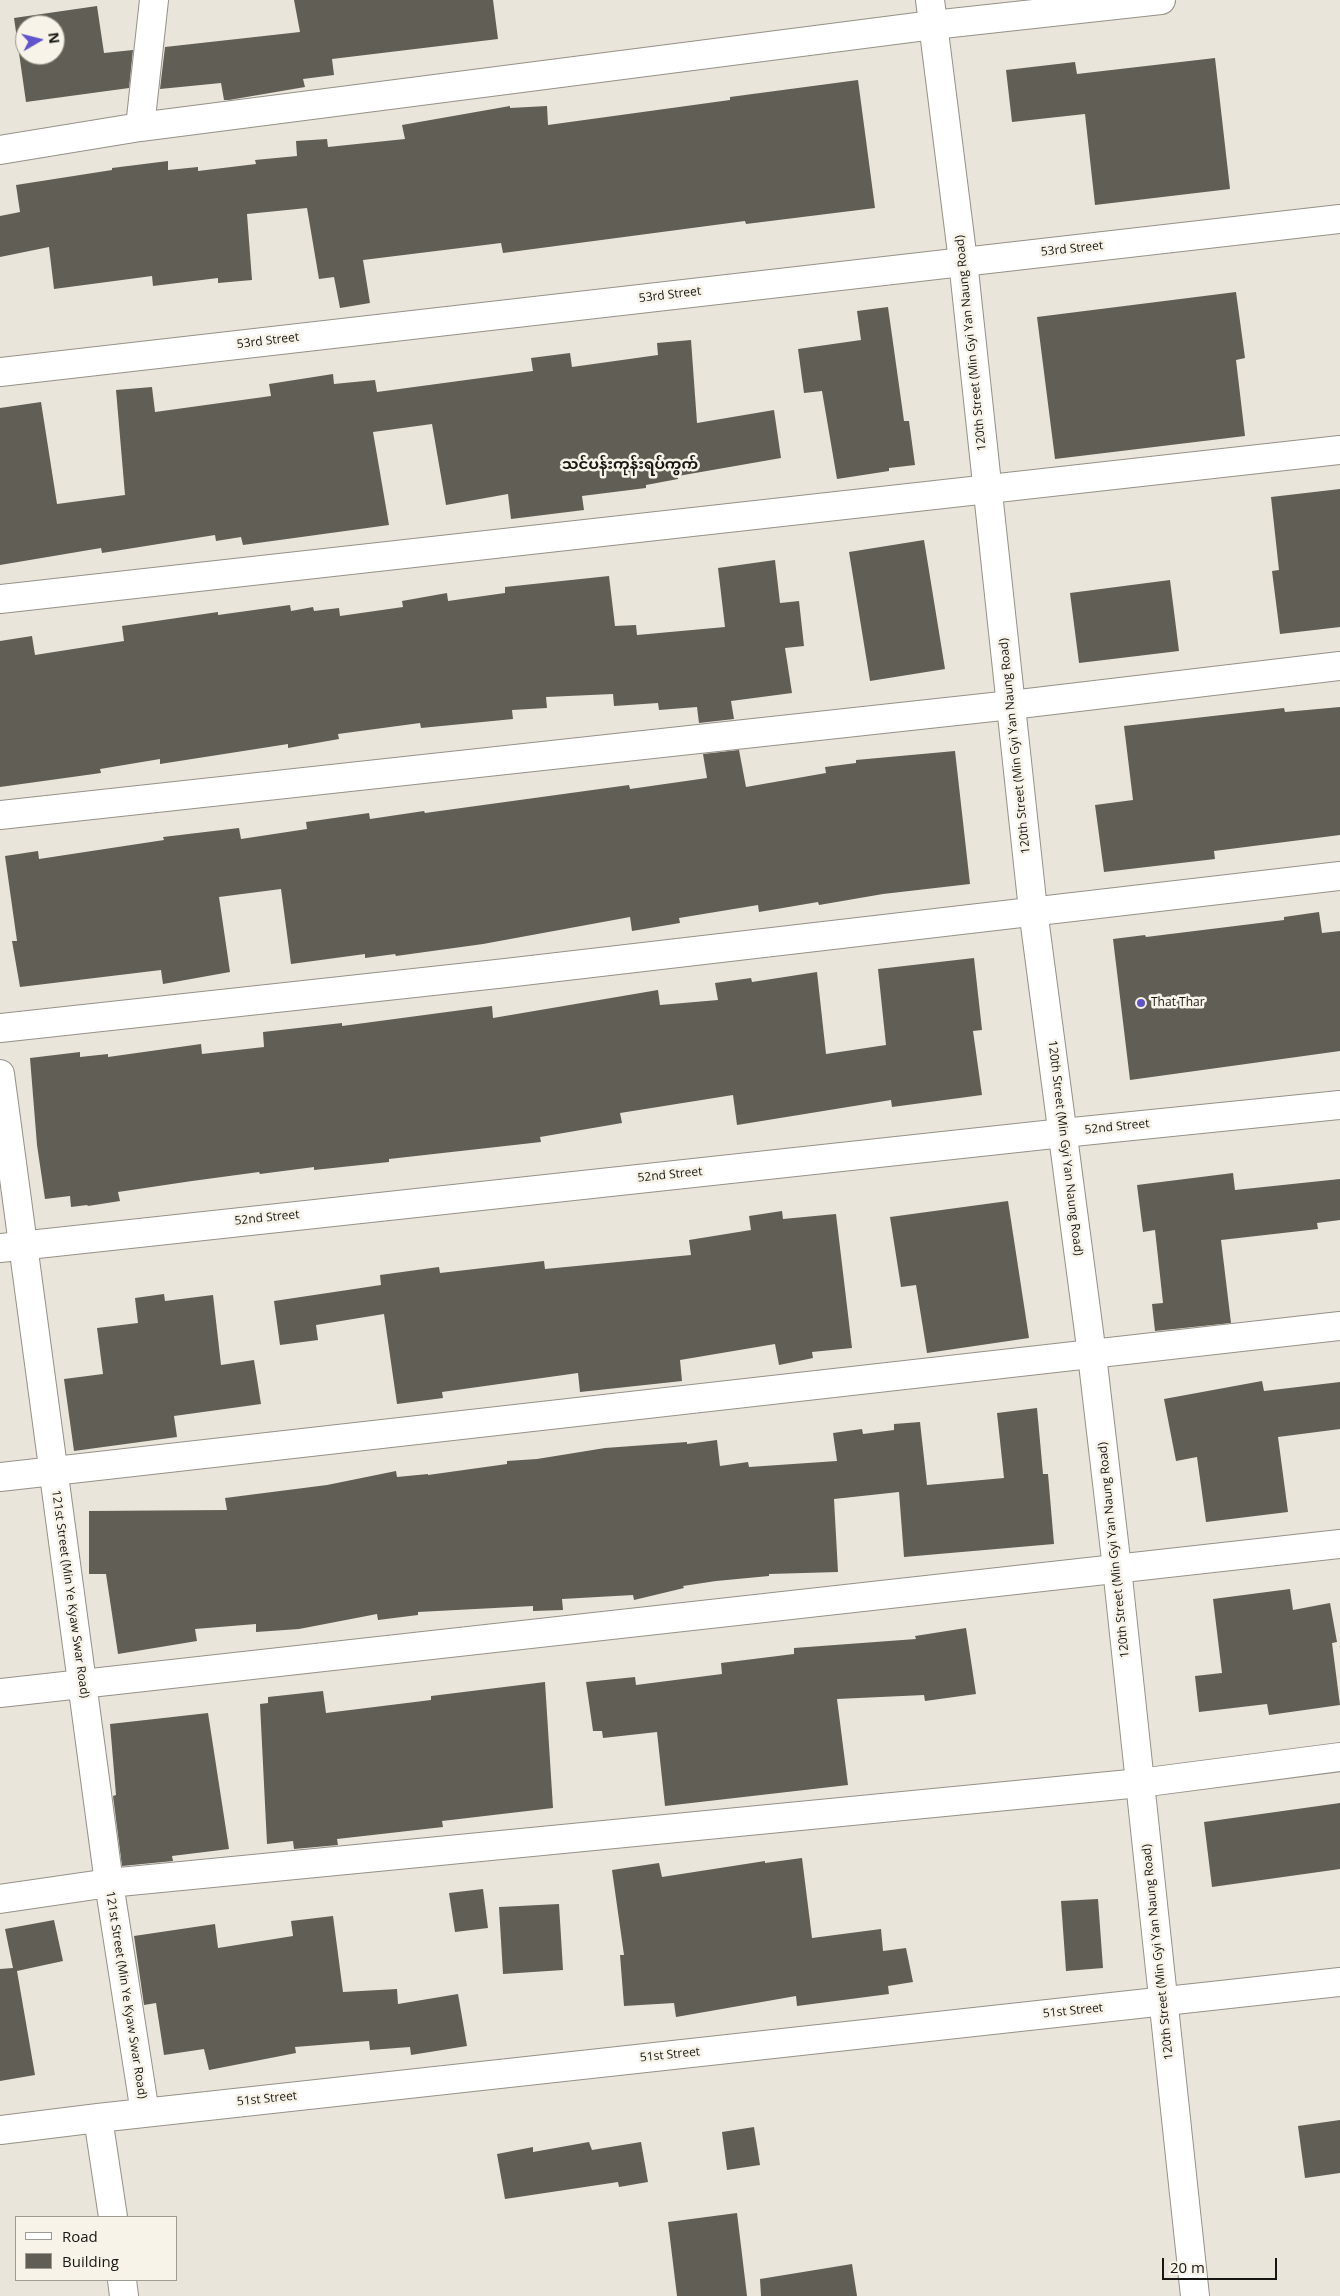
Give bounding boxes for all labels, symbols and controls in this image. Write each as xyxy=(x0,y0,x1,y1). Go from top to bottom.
north arrow xyxy=(15,15,65,65)
text: N xyxy=(44,31,65,45)
street label: 120th Street (Min Gyi Yan Naung Road) xyxy=(953,234,989,452)
street label: 53rd Street xyxy=(1040,239,1104,259)
street label: 53rd Street xyxy=(638,284,702,306)
street label: 53rd Street xyxy=(236,330,300,352)
district label: သင်ပန်းကုန်းရပ်ကွက် xyxy=(562,456,698,474)
street label: 120th Street (Min Gyi Yan Naung Road) xyxy=(997,637,1033,855)
place label: That Thar xyxy=(1151,996,1205,1010)
marker: That Thar xyxy=(1135,997,1147,1009)
street label: 120th Street (Min Gyi Yan Naung Road) xyxy=(1045,1040,1085,1256)
street label: 52nd Street xyxy=(1084,1116,1150,1138)
street label: 52nd Street xyxy=(637,1164,703,1186)
street label: 52nd Street xyxy=(234,1207,300,1229)
street label: 120th Street (Min Gyi Yan Naung Road) xyxy=(1096,1441,1132,1659)
street label: 121st Street (Min Ye Kyaw Swar Road) xyxy=(48,1489,92,1699)
street label: 120th Street (Min Gyi Yan Naung Road) xyxy=(1140,1843,1176,2061)
street label: 121st Street (Min Ye Kyaw Swar Road) xyxy=(102,1890,150,2100)
street label: 51st Street xyxy=(1042,2001,1104,2021)
street label: 51st Street xyxy=(639,2045,701,2065)
street label: 51st Street xyxy=(236,2089,298,2109)
legend xyxy=(15,2216,178,2281)
text: Road xyxy=(62,2226,98,2246)
scale bar xyxy=(1165,2248,1280,2280)
text: Building xyxy=(62,2251,119,2271)
text: 20 m xyxy=(1170,2257,1205,2277)

